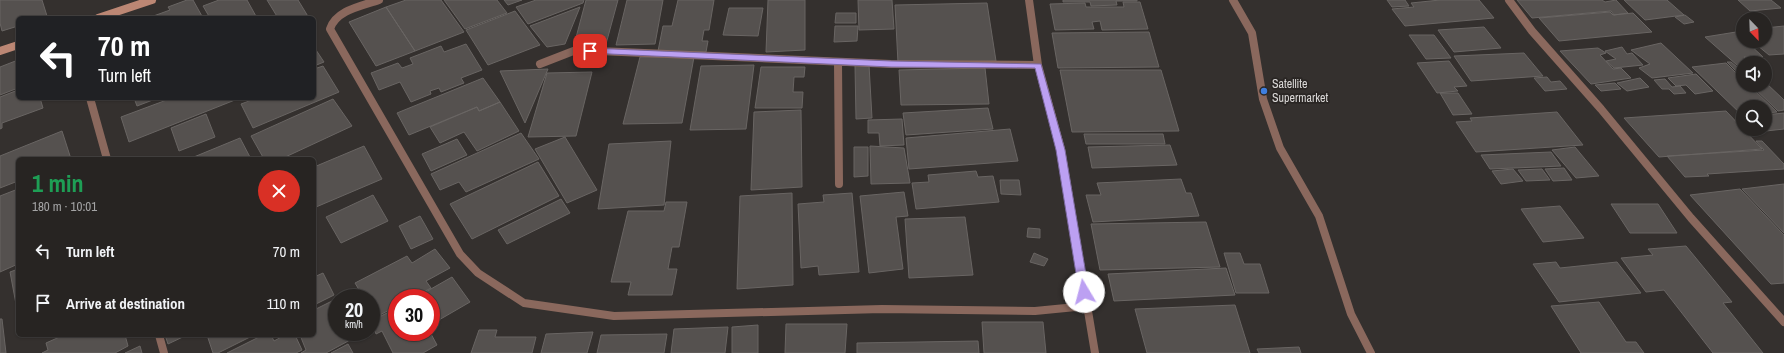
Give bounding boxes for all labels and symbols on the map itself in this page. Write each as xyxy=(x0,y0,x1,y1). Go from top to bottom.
north arrow xyxy=(1736,12,1772,48)
pin xyxy=(573,34,607,68)
place label: Satellite Supermarket xyxy=(1272,76,1329,106)
marker: Satellite Supermarket xyxy=(1259,86,1269,96)
position arrow xyxy=(1063,271,1105,313)
speed limit sign: 30 xyxy=(388,289,440,341)

